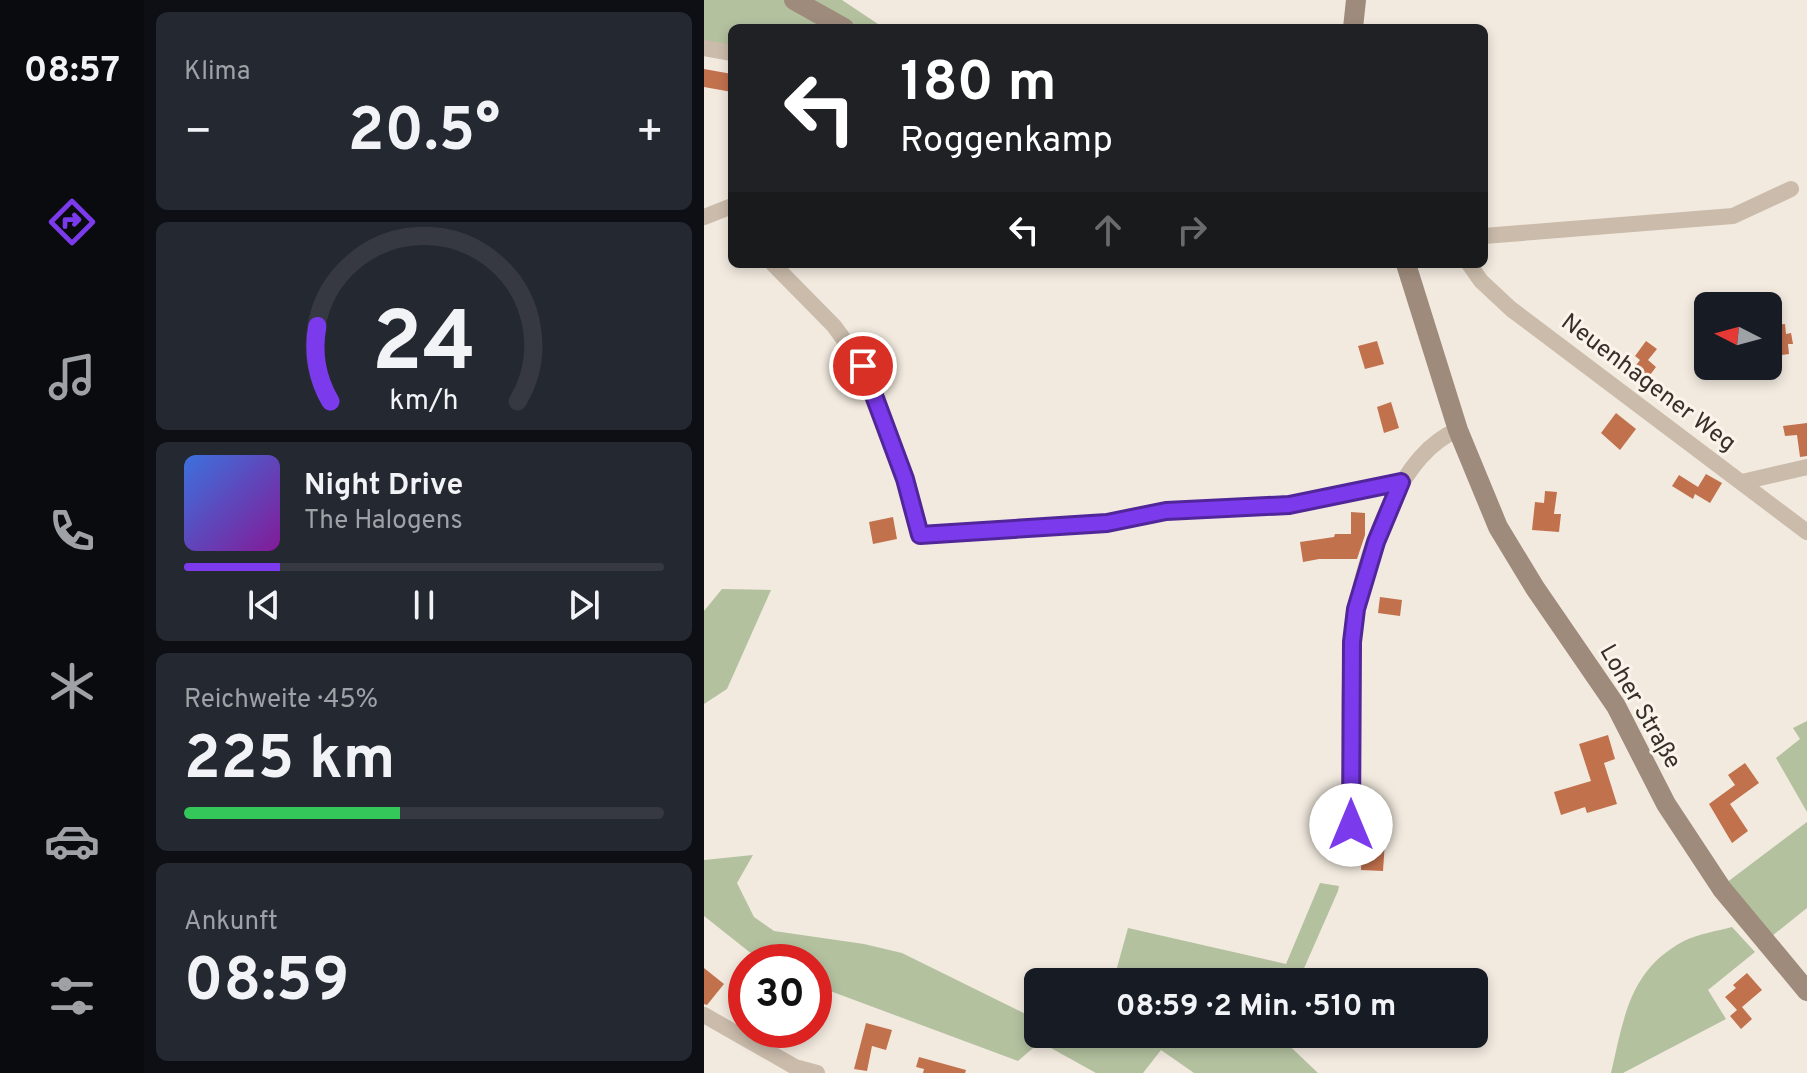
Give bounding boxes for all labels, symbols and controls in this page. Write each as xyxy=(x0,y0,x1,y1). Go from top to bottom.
text: 08:57 xyxy=(24,49,120,95)
text: 180 m xyxy=(900,50,1057,120)
text: Klima xyxy=(184,56,250,89)
icon: left xyxy=(768,56,872,160)
text: 20.5° xyxy=(348,96,500,172)
text: − xyxy=(184,106,212,162)
text: + xyxy=(636,106,664,162)
text: Roggenkamp xyxy=(900,119,1113,165)
icon: directions xyxy=(44,194,100,250)
icon: left xyxy=(1002,208,1046,252)
icon: ahead xyxy=(1086,208,1130,252)
icon: right xyxy=(1170,208,1214,252)
north arrow xyxy=(1694,292,1782,380)
map controls xyxy=(1694,292,1782,380)
text: 24 xyxy=(372,295,476,400)
street label: Neuenhagener Weg xyxy=(1554,308,1741,459)
pin xyxy=(829,332,897,400)
icon: arrive xyxy=(841,344,885,388)
icon: music xyxy=(44,349,100,405)
text: km/h xyxy=(389,384,459,420)
text: Night Drive xyxy=(304,468,463,505)
icon: phone xyxy=(44,503,100,559)
text: The Halogens xyxy=(304,505,463,538)
icon: previous xyxy=(242,583,286,627)
icon: pause xyxy=(402,583,446,627)
icon: next xyxy=(562,583,606,627)
street label: Loher Straße xyxy=(1592,639,1687,775)
icon: climate xyxy=(44,658,100,714)
text: Reichweite · 45% xyxy=(184,684,378,717)
text: 225 km xyxy=(184,724,395,800)
position arrow xyxy=(1309,783,1393,867)
icon: car xyxy=(44,813,100,869)
text: Ankunft xyxy=(184,906,278,939)
speed limit sign: 30 xyxy=(728,944,832,1048)
text: 08:59 xyxy=(184,946,349,1022)
icon: filters xyxy=(44,968,100,1024)
text: 08:59 · 2 Min. · 510 m xyxy=(1116,989,1396,1026)

